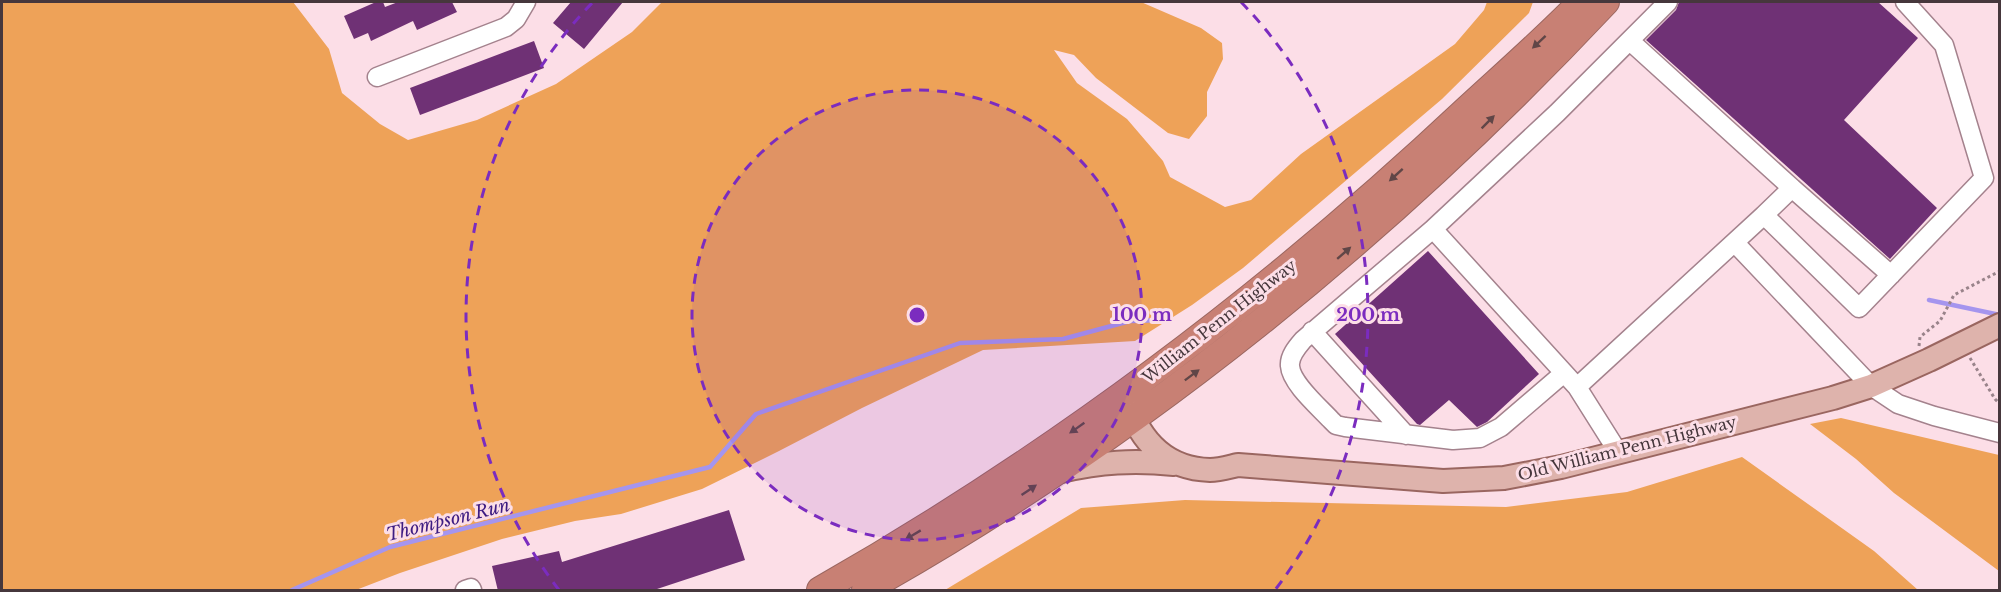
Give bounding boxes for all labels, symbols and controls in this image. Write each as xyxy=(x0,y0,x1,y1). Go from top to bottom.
one-way arrow xyxy=(1532,35,1546,49)
one-way arrow xyxy=(1481,115,1496,129)
one-way arrow xyxy=(1389,168,1404,181)
one-way arrow xyxy=(1336,247,1351,260)
street label: William Penn Highway xyxy=(1137,254,1301,388)
text: 100 m xyxy=(1112,304,1172,326)
text: 200 m xyxy=(1336,304,1400,326)
centre of rings xyxy=(907,305,927,325)
one-way arrow xyxy=(1184,369,1200,382)
street label: Old William Penn Highway xyxy=(1516,411,1739,485)
one-way arrow xyxy=(1069,422,1085,434)
one-way arrow xyxy=(1021,485,1037,496)
water label: Thompson Run xyxy=(384,494,512,546)
one-way arrow xyxy=(905,529,921,540)

